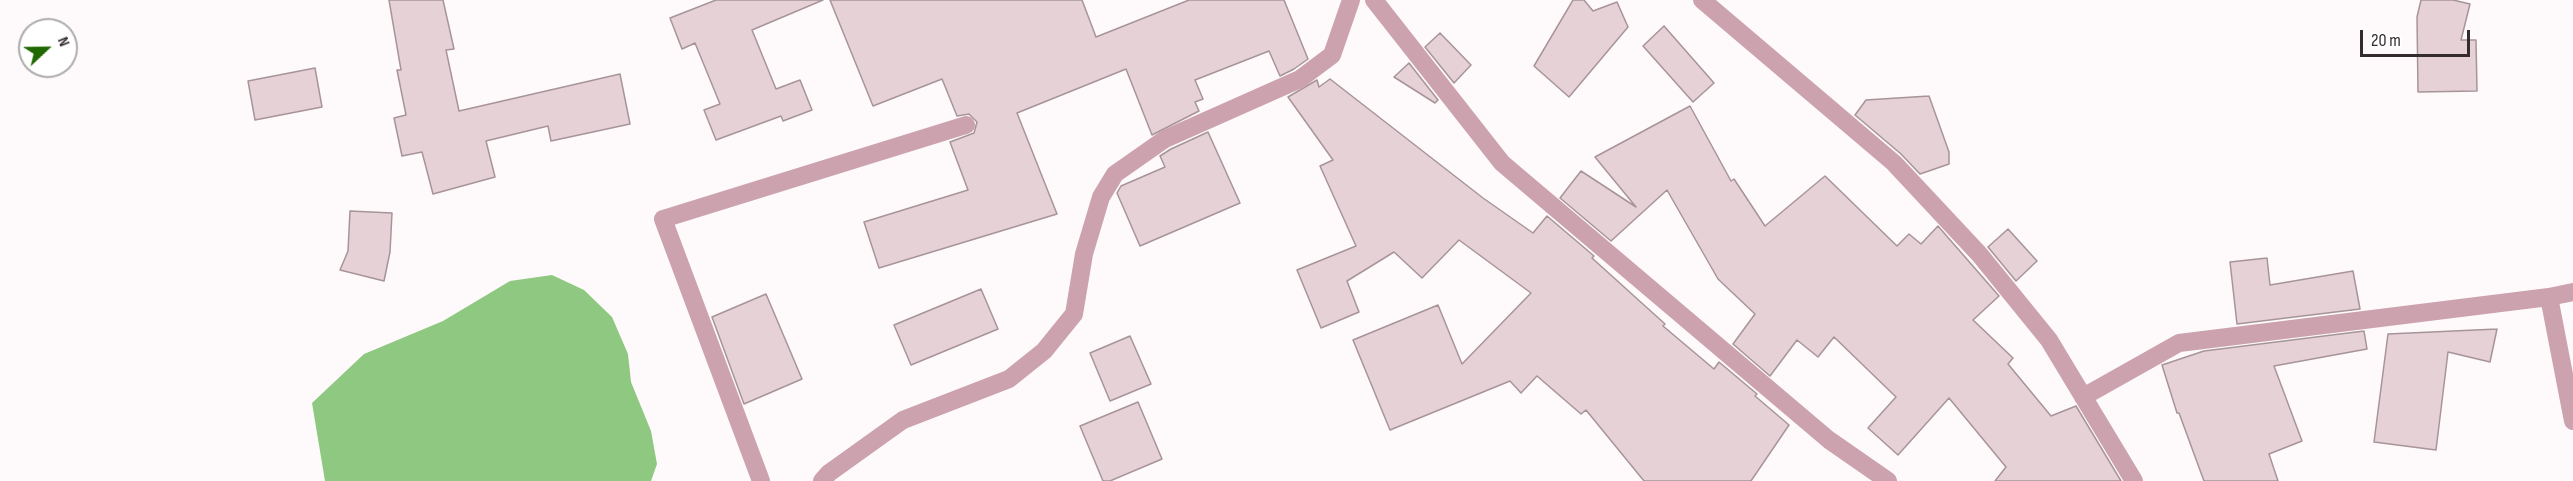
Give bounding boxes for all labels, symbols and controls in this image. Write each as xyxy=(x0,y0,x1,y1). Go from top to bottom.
north arrow xyxy=(18,18,78,78)
scale bar xyxy=(2363,18,2472,56)
text: 20 m xyxy=(2371,30,2401,51)
text: N xyxy=(53,34,74,49)

